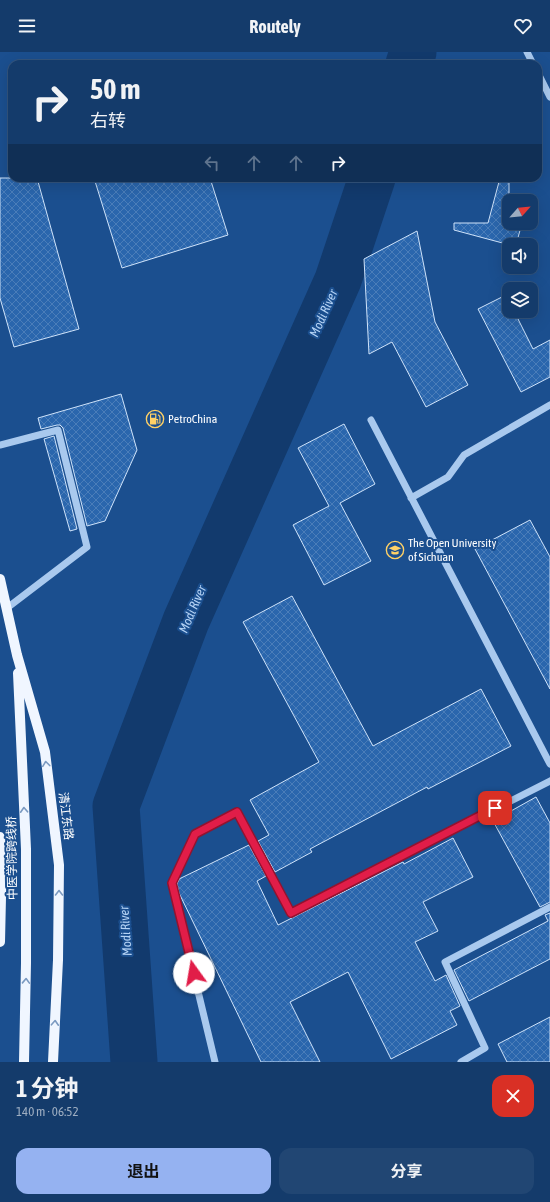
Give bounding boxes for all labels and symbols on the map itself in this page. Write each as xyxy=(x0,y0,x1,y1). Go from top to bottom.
north arrow xyxy=(502,194,538,230)
water label: Modi River xyxy=(306,286,341,339)
fuel station icon: PetroChina xyxy=(145,409,165,429)
place label: PetroChina xyxy=(168,412,217,426)
place label: The Open University of Sichuan xyxy=(408,536,496,564)
school or university icon: The Open University of Sichuan xyxy=(385,540,405,560)
water label: Modi River xyxy=(176,582,210,635)
one-way arrow xyxy=(42,761,51,767)
street label: 清江东路 xyxy=(56,791,76,841)
pin xyxy=(478,791,512,825)
one-way arrow xyxy=(20,807,29,814)
street label: 中医学院跨线桥 xyxy=(4,816,20,900)
one-way arrow xyxy=(55,890,63,896)
water label: Modi River xyxy=(116,904,135,957)
position arrow xyxy=(173,952,215,994)
one-way arrow xyxy=(21,978,30,984)
one-way arrow xyxy=(51,1020,59,1026)

